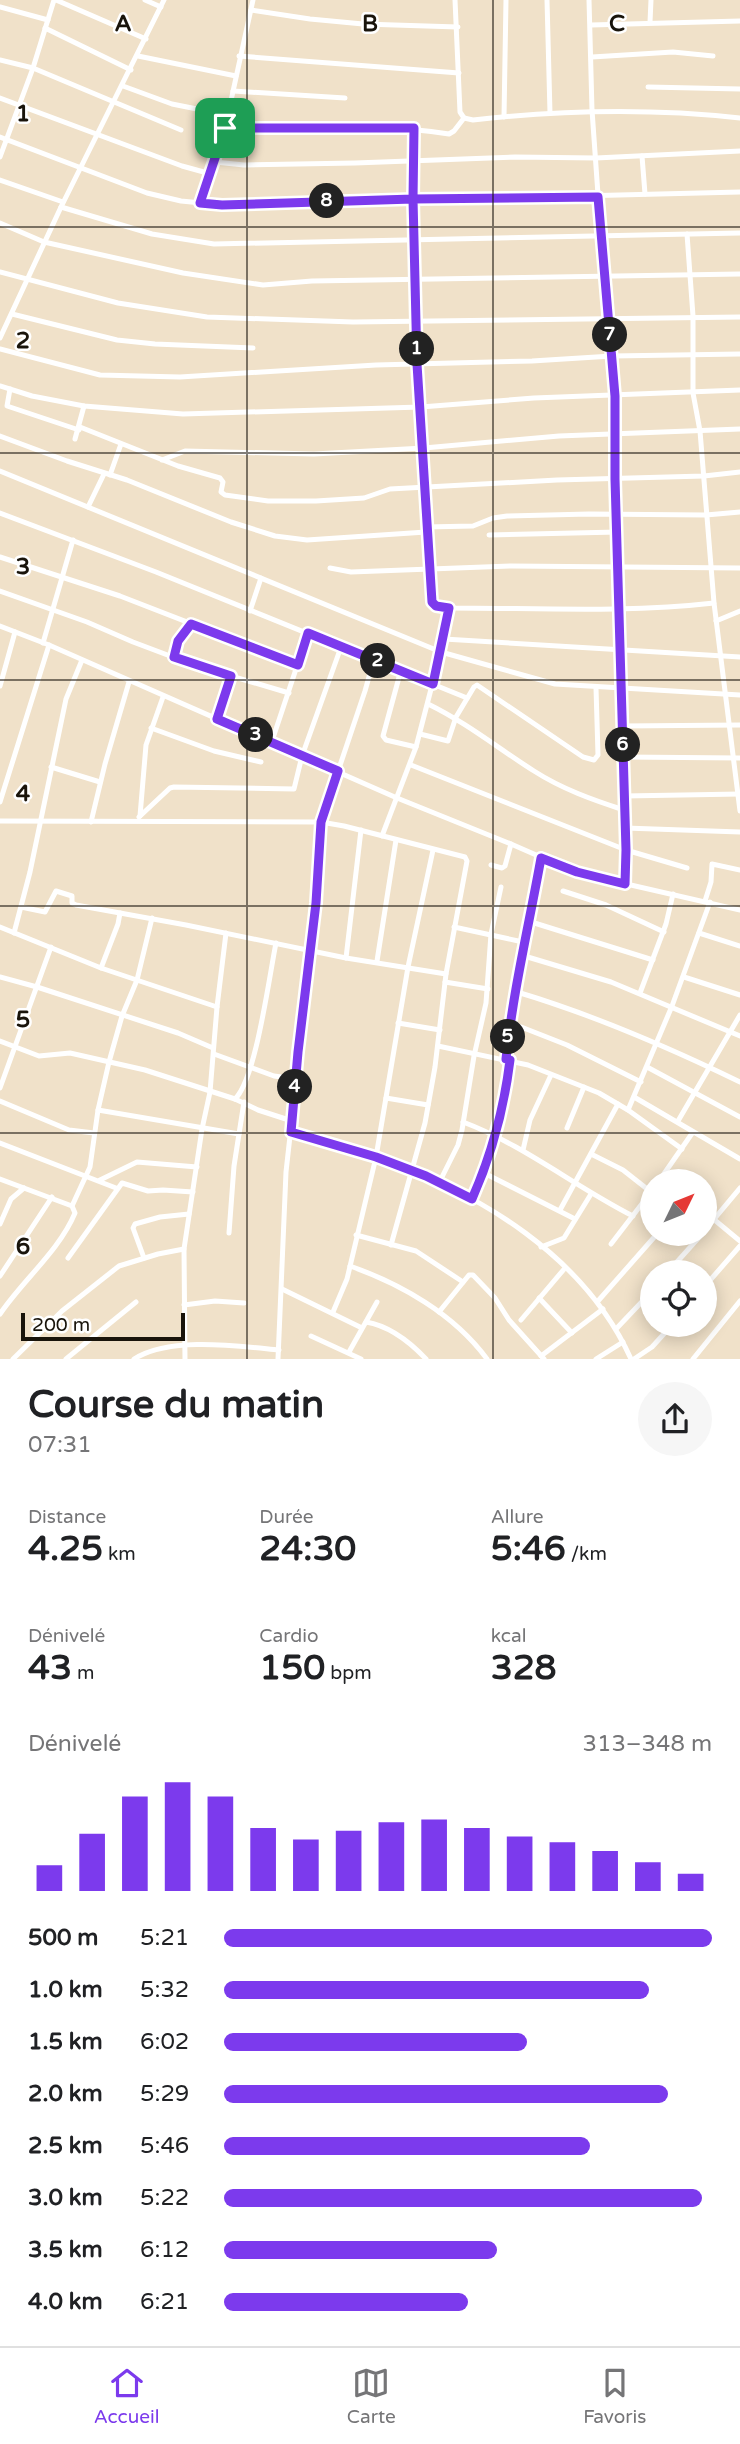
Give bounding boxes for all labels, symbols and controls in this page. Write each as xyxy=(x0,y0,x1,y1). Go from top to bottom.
text: A xyxy=(114,10,132,38)
text: B xyxy=(362,10,378,38)
text: C xyxy=(609,10,625,38)
pin xyxy=(195,98,255,158)
text: 1 xyxy=(16,100,30,128)
icon: arrive xyxy=(206,109,244,147)
pin: 8 xyxy=(310,184,344,218)
text: 8 xyxy=(321,189,332,211)
pin: 7 xyxy=(592,318,628,352)
text: 7 xyxy=(604,323,615,345)
text: 2 xyxy=(16,327,30,355)
pin: 1 xyxy=(400,332,434,366)
text: 1 xyxy=(411,337,422,359)
text: 3 xyxy=(16,553,30,581)
pin: 2 xyxy=(360,644,396,678)
text: 2 xyxy=(372,649,383,671)
pin: 3 xyxy=(238,718,274,752)
text: 3 xyxy=(250,723,261,745)
pin: 6 xyxy=(606,728,640,762)
text: 6 xyxy=(617,733,628,755)
text: 4 xyxy=(16,780,31,808)
text: 5 xyxy=(16,1006,30,1034)
pin: 5 xyxy=(490,1020,526,1054)
text: 5 xyxy=(502,1025,513,1047)
pin: 4 xyxy=(278,1070,312,1104)
text: 4 xyxy=(289,1075,300,1097)
north arrow xyxy=(640,1169,718,1246)
map controls xyxy=(640,1169,717,1337)
text: 6 xyxy=(16,1233,30,1261)
button: locate xyxy=(640,1260,717,1337)
scale bar xyxy=(21,1310,186,1342)
text: 200 m xyxy=(32,1314,90,1336)
text: Course du matin xyxy=(28,1382,324,1428)
button: share xyxy=(638,1382,712,1456)
text: 07:31 xyxy=(28,1431,92,1459)
text: Distance xyxy=(28,1506,106,1528)
text: Durée xyxy=(259,1506,314,1528)
text: Allure xyxy=(491,1506,544,1528)
text: 4.25 xyxy=(28,1528,103,1570)
text: 24:30 xyxy=(259,1528,356,1570)
text: 5:46 xyxy=(491,1528,566,1570)
text: km xyxy=(103,1543,136,1565)
text: /km xyxy=(566,1543,607,1565)
text: Dénivelé xyxy=(28,1625,105,1647)
text: Cardio xyxy=(259,1625,318,1647)
text: kcal xyxy=(491,1625,526,1647)
text: 43 xyxy=(28,1647,72,1689)
text: 150 xyxy=(259,1647,325,1689)
text: 328 xyxy=(491,1647,557,1689)
text: m xyxy=(72,1662,94,1684)
text: bpm xyxy=(325,1662,372,1684)
text: Dénivelé xyxy=(28,1730,121,1758)
text: 313–348 m xyxy=(583,1730,712,1758)
text: 500 m xyxy=(28,1924,98,1952)
text: 5:21 xyxy=(140,1924,189,1952)
text: 1.0 km xyxy=(28,1976,103,2004)
text: 5:32 xyxy=(140,1976,189,2004)
text: 1.5 km xyxy=(28,2028,103,2056)
text: 6:02 xyxy=(140,2028,189,2056)
text: 2.0 km xyxy=(28,2080,103,2108)
text: 5:29 xyxy=(140,2080,189,2108)
text: 2.5 km xyxy=(28,2132,103,2160)
text: 5:46 xyxy=(140,2132,189,2160)
text: 3.0 km xyxy=(28,2184,103,2212)
text: 5:22 xyxy=(140,2184,189,2212)
text: 3.5 km xyxy=(28,2236,103,2264)
text: 6:12 xyxy=(140,2236,189,2264)
text: 4.0 km xyxy=(28,2288,103,2316)
text: 6:21 xyxy=(140,2288,189,2316)
tab: Accueil xyxy=(94,2364,160,2428)
tab: Carte xyxy=(347,2364,396,2428)
tab: Favoris xyxy=(583,2364,646,2428)

